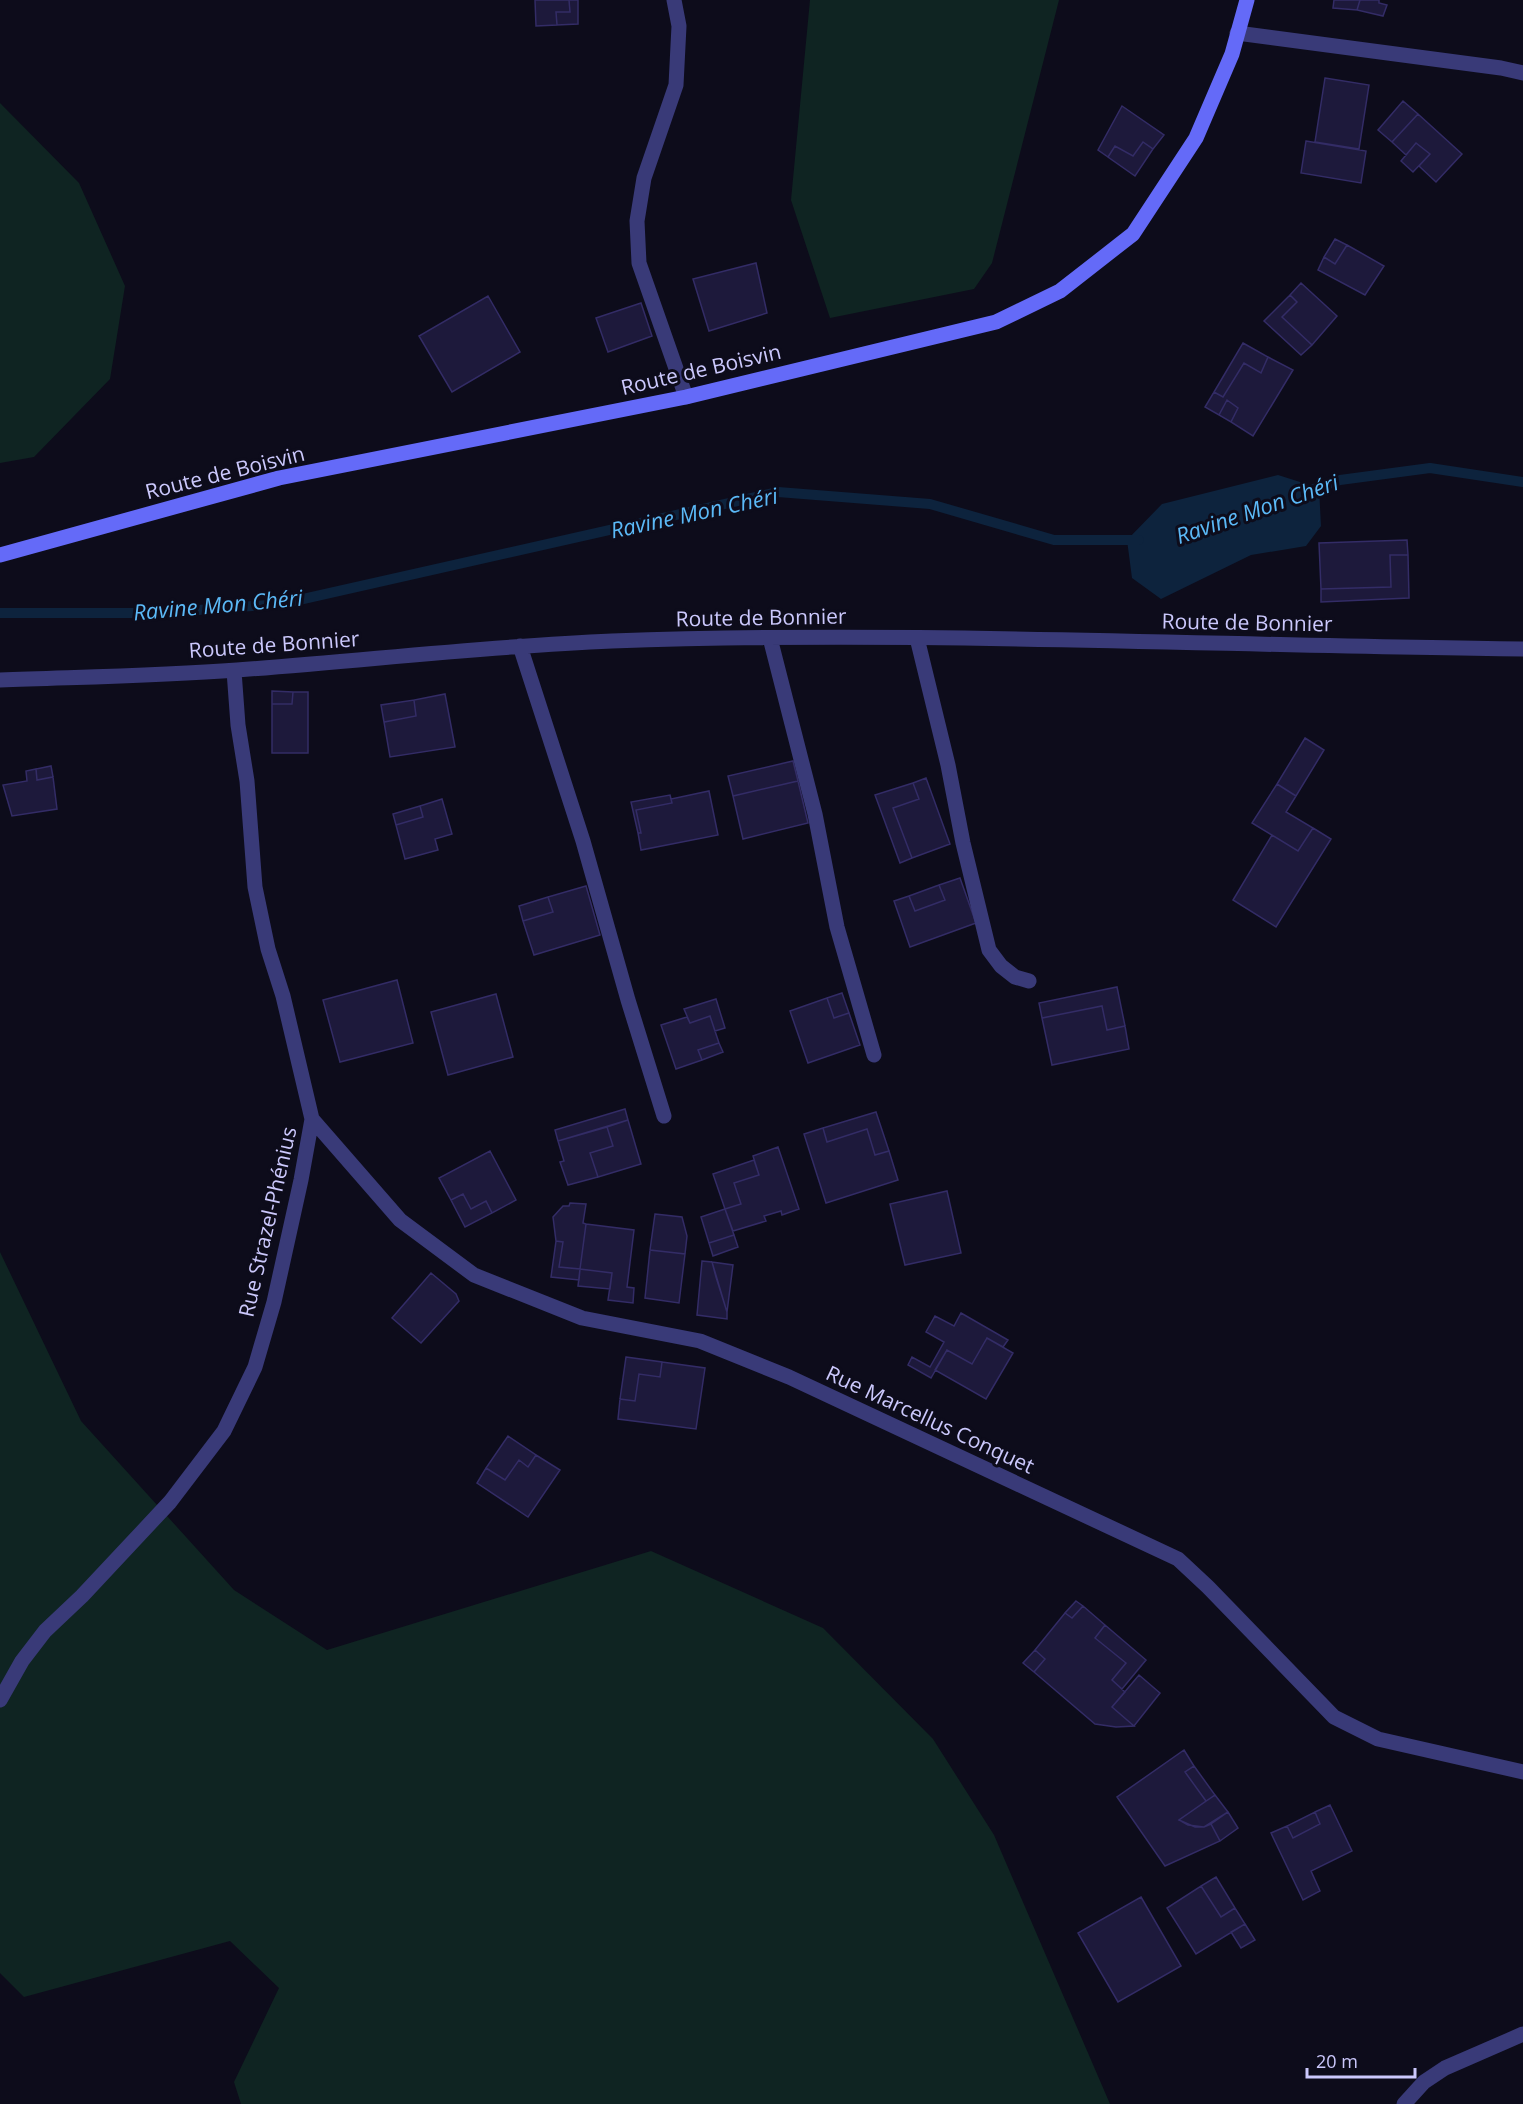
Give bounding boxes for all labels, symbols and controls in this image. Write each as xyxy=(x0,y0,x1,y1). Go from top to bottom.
street label: Route de Boisvin xyxy=(618,337,784,401)
street label: Route de Boisvin xyxy=(142,439,307,505)
water label: Ravine Mon Chéri xyxy=(1171,466,1342,550)
water label: Ravine Mon Chéri xyxy=(608,480,781,544)
water label: Ravine Mon Chéri xyxy=(132,582,304,626)
street label: Route de Bonnier xyxy=(675,602,847,632)
street label: Route de Bonnier xyxy=(1161,607,1333,637)
street label: Route de Bonnier xyxy=(188,624,361,664)
street label: Rue Strazel-Phénius xyxy=(232,1124,303,1320)
street label: Rue Marcellus Conquet xyxy=(822,1358,1039,1480)
scale bar xyxy=(1307,2041,1415,2079)
text: 20 m xyxy=(1316,2049,1358,2073)

